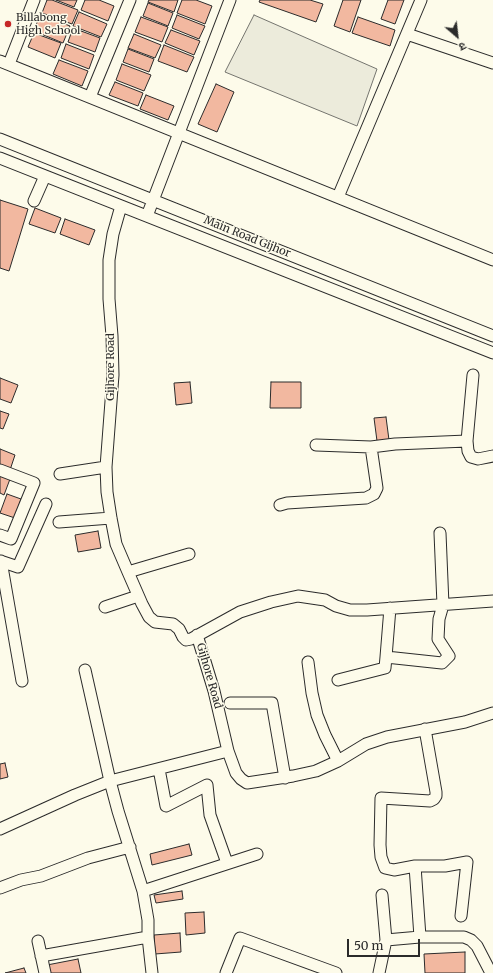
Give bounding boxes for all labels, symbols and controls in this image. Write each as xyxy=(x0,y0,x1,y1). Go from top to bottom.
place label: Billabong High School xyxy=(16,11,80,37)
north arrow xyxy=(437,16,477,56)
marker: Billabong High School xyxy=(3,19,13,29)
text: उ xyxy=(457,39,469,54)
street label: Main Road Gijhor xyxy=(202,214,292,260)
street label: Gijhore Road xyxy=(104,333,118,401)
street label: Gijhore Road xyxy=(193,642,225,710)
scale bar xyxy=(349,931,422,957)
text: 50 m xyxy=(354,938,383,953)

